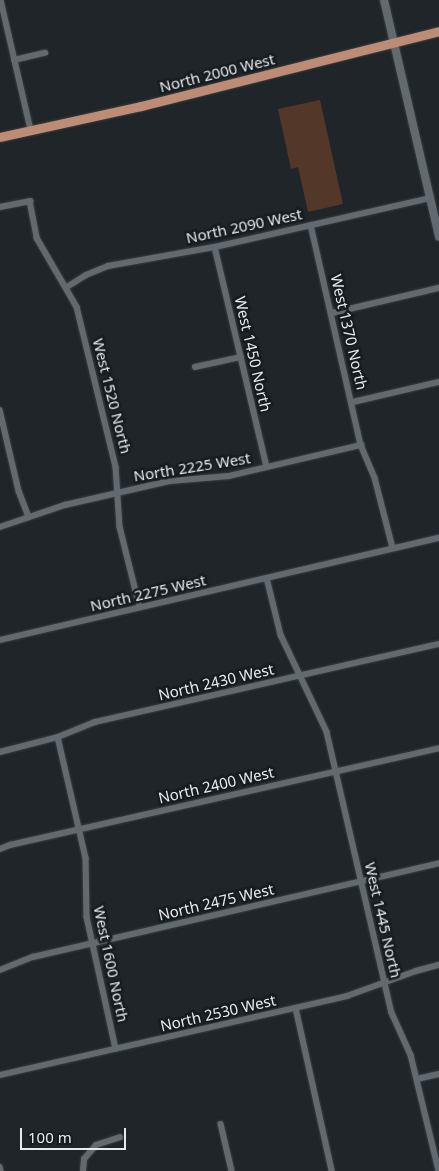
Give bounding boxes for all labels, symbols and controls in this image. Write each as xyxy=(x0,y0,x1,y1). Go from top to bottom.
street label: North 2000 West xyxy=(157,50,277,96)
street label: North 2090 West xyxy=(184,205,304,247)
street label: West 1370 North xyxy=(327,272,371,392)
street label: West 1450 North xyxy=(231,294,275,414)
street label: West 1520 North xyxy=(89,336,135,456)
street label: North 2225 West xyxy=(132,449,252,485)
street label: North 2275 West xyxy=(88,571,208,615)
street label: North 2430 West xyxy=(156,660,276,704)
street label: North 2400 West xyxy=(156,763,276,807)
street label: West 1445 North xyxy=(361,860,405,980)
street label: North 2475 West xyxy=(156,880,276,924)
street label: West 1600 North xyxy=(90,904,132,1024)
street label: North 2530 West xyxy=(158,991,278,1035)
scale bar xyxy=(22,1118,129,1150)
text: 100 m xyxy=(28,1127,72,1147)

